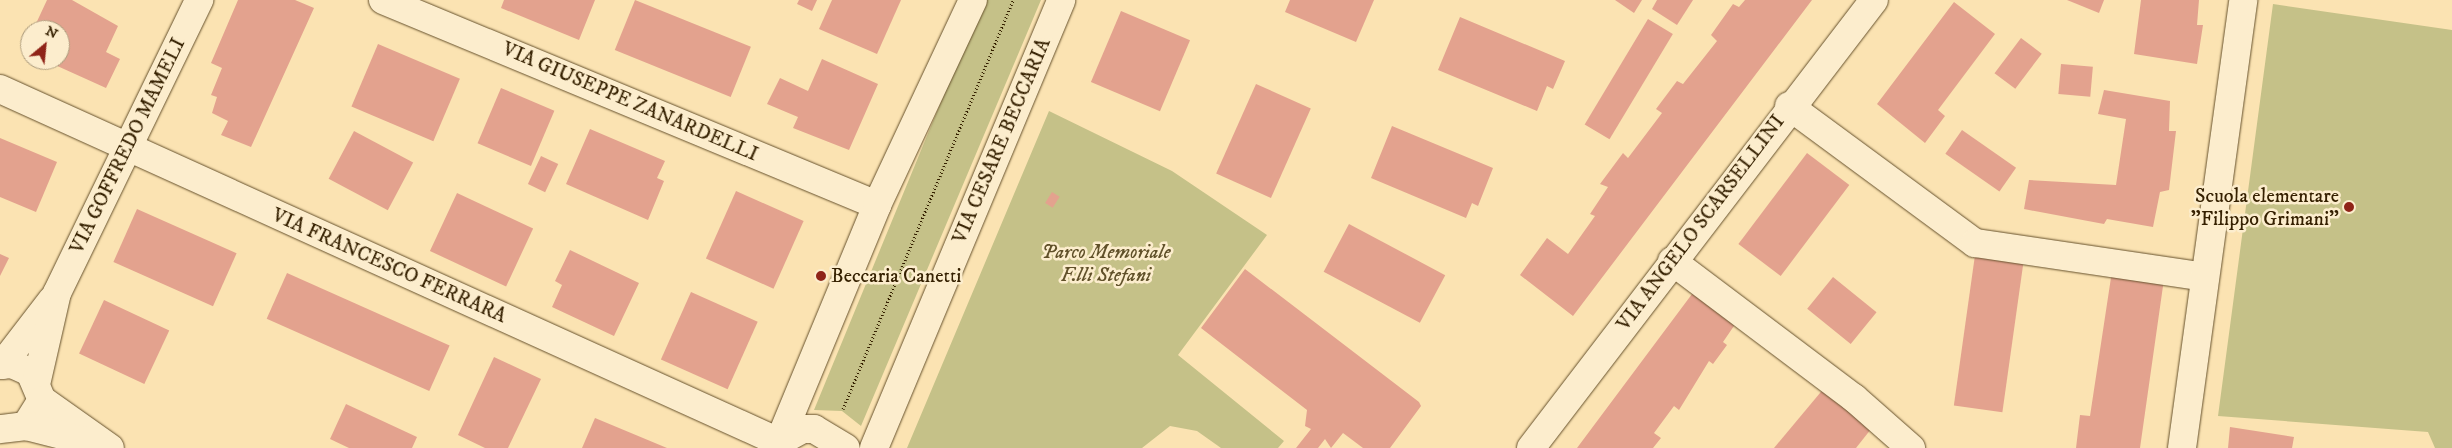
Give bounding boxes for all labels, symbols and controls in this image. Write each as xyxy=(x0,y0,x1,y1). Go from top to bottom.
north arrow xyxy=(20,20,70,70)
text: N xyxy=(42,22,61,43)
street label: VIA GOFFREDO MAMELI xyxy=(65,34,191,258)
street label: VIA CESARE BECCARIA xyxy=(948,35,1056,247)
street label: VIA GIUSEPPE ZANARDELLI xyxy=(499,37,761,167)
street label: VIA ANGELO SCARSELLINI xyxy=(1612,110,1790,336)
place label: Scuola elementare "Filippo Grimani" xyxy=(2191,184,2339,231)
marker: Scuola elementare "Filippo Grimani" xyxy=(2343,201,2355,213)
street label: VIA FRANCESCO FERRARA xyxy=(268,203,510,329)
park label: Parco Memoriale F.lli Stefani xyxy=(1041,240,1171,287)
place label: Beccaria Canetti xyxy=(831,264,961,288)
marker: Beccaria Canetti xyxy=(815,270,827,282)

